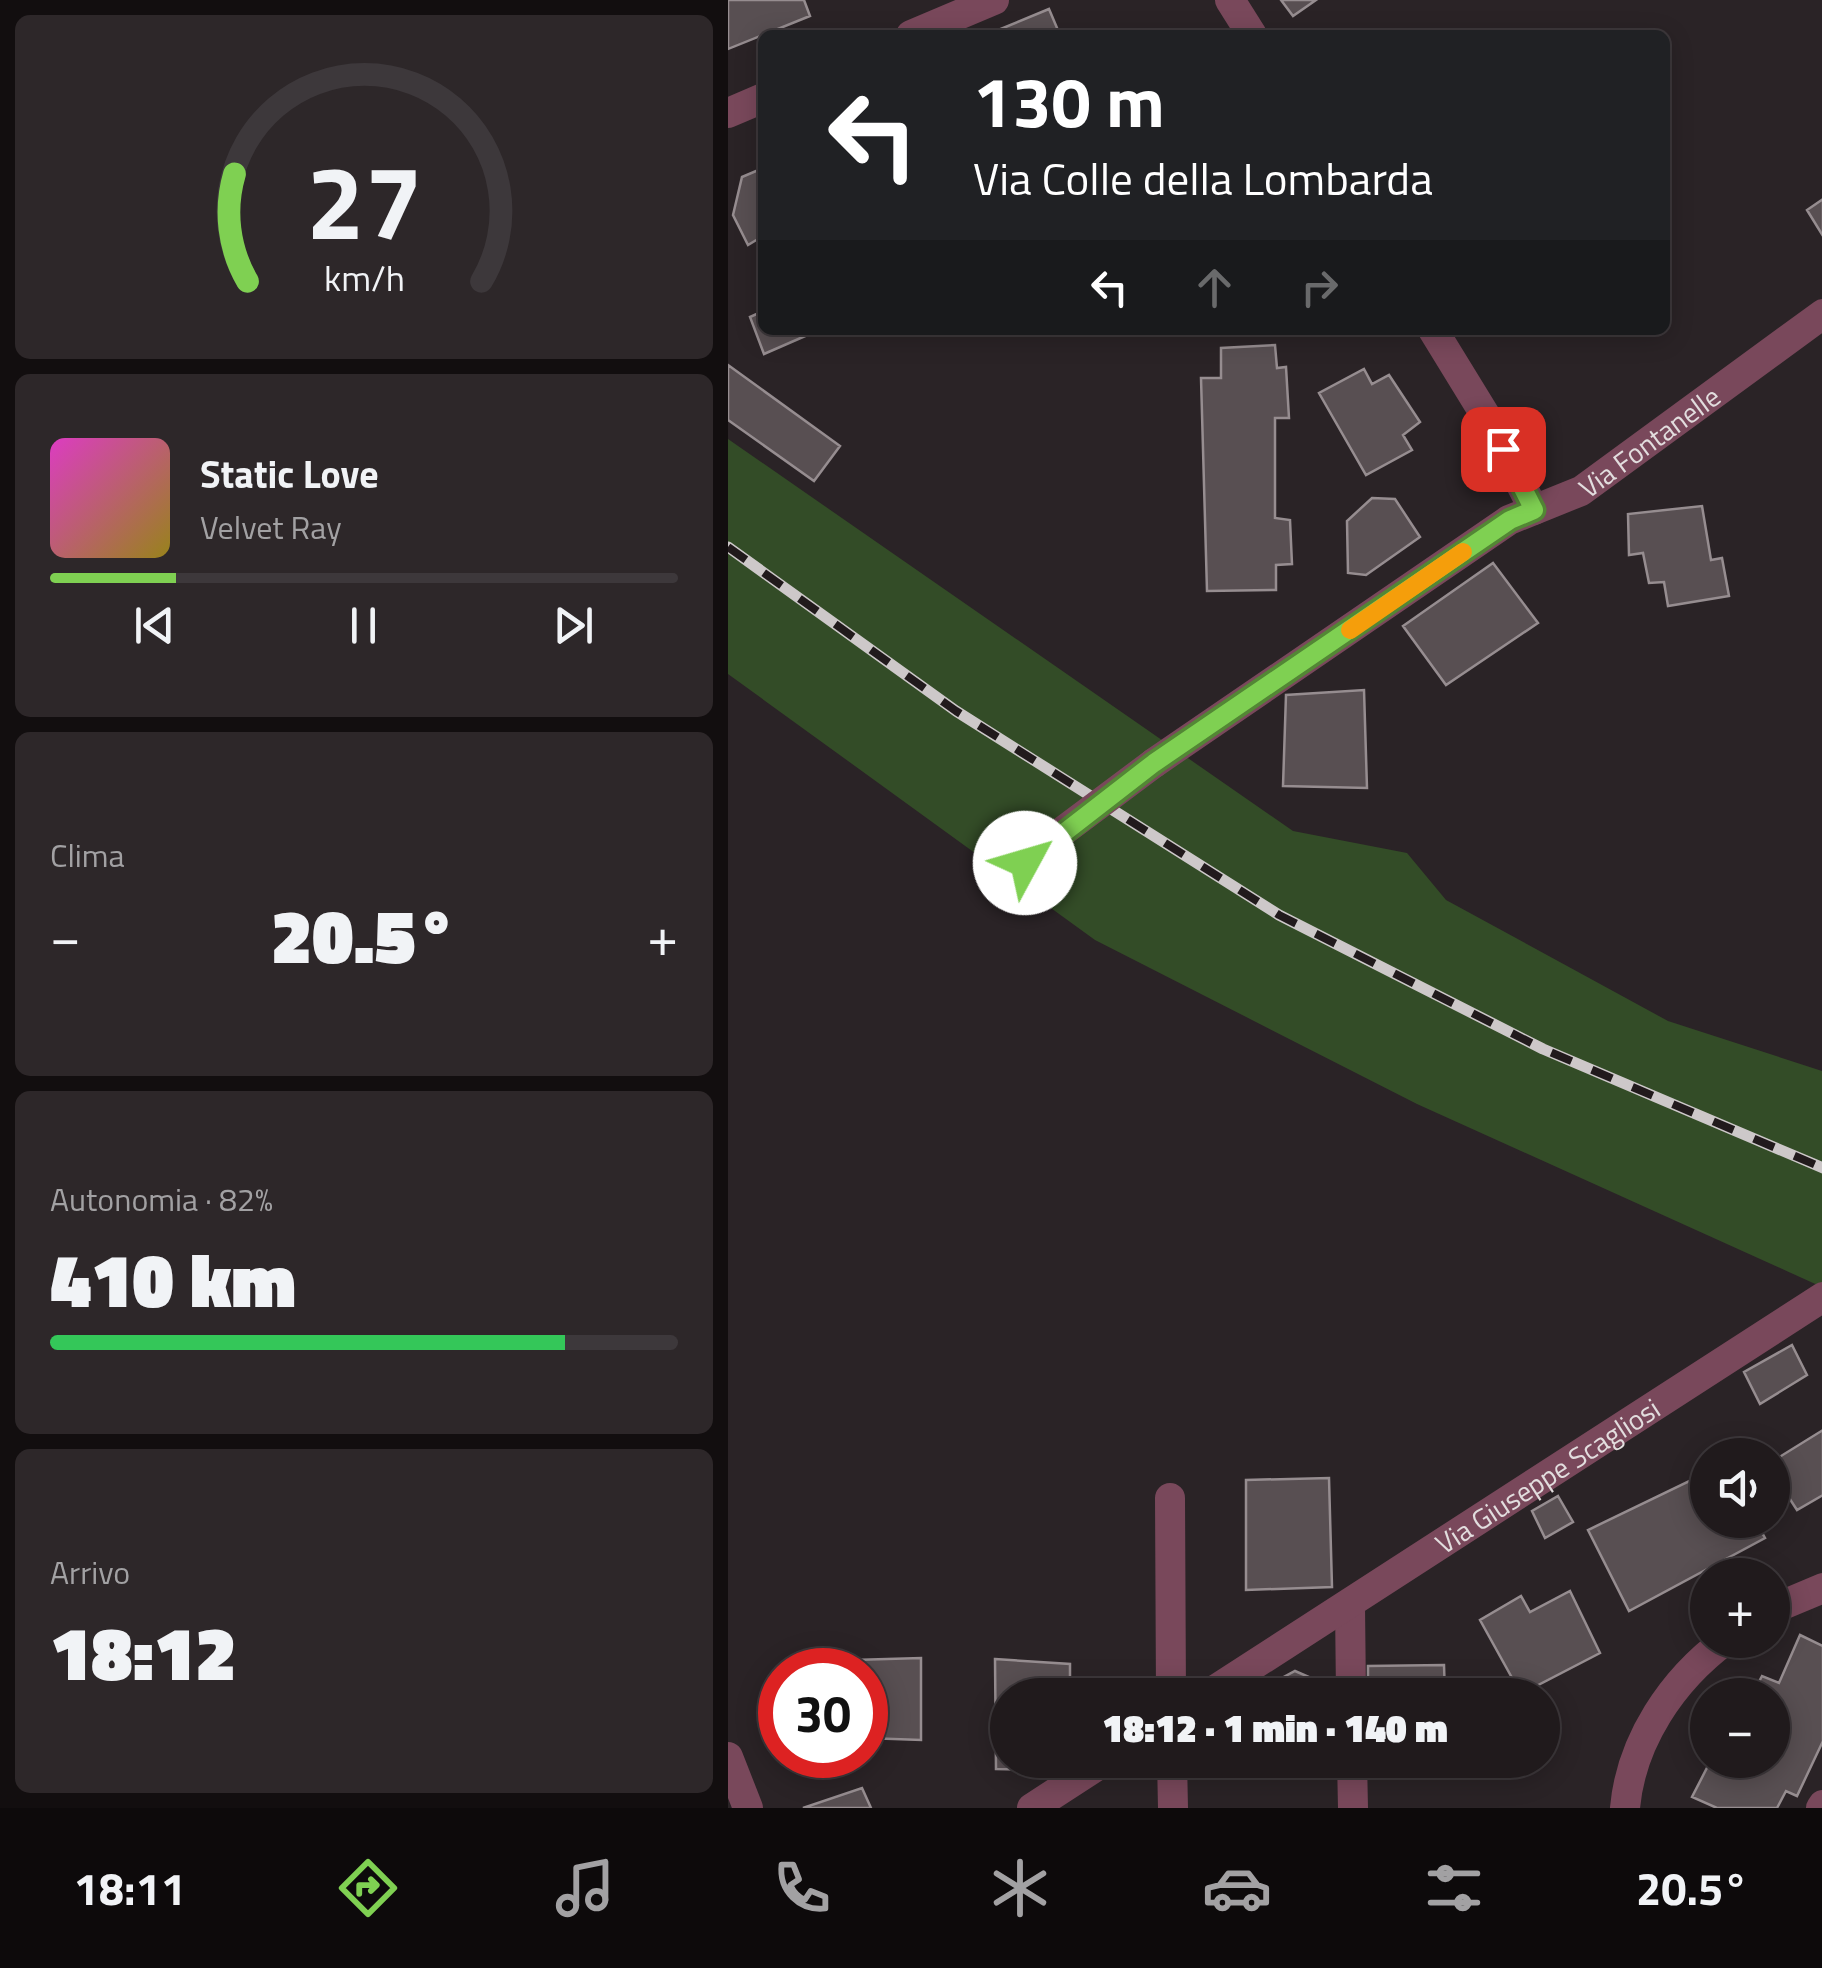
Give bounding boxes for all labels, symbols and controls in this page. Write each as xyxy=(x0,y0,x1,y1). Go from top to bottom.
text: 130 m xyxy=(973,48,1165,154)
icon: left xyxy=(808,70,938,200)
text: 27 xyxy=(306,121,422,279)
text: Via Colle della Lombarda xyxy=(973,144,1433,212)
text: km/h xyxy=(324,250,404,305)
icon: left xyxy=(1082,260,1137,315)
icon: ahead xyxy=(1187,260,1242,315)
icon: right xyxy=(1292,260,1347,315)
street label: Via Fontanelle xyxy=(1569,375,1729,508)
pin xyxy=(1461,407,1546,492)
icon: arrive xyxy=(1476,422,1531,477)
text: Static Love xyxy=(200,445,379,503)
text: Velvet Ray xyxy=(200,503,342,551)
icon: previous xyxy=(127,598,182,653)
icon: pause xyxy=(336,598,391,653)
icon: next xyxy=(546,598,601,653)
position arrow xyxy=(973,811,1077,915)
text: Clima xyxy=(50,831,125,879)
text: 20.5° xyxy=(271,878,457,992)
text: − xyxy=(50,894,81,977)
text: + xyxy=(647,894,678,977)
text: Autonomia · 82% xyxy=(50,1175,273,1223)
text: 410 km xyxy=(50,1222,296,1336)
street label: Via Giuseppe Scagliosi xyxy=(1426,1387,1668,1564)
map controls xyxy=(1690,1438,1790,1778)
button: sound xyxy=(1690,1438,1790,1538)
text: Arrivo xyxy=(50,1548,130,1596)
button: + xyxy=(1690,1558,1790,1658)
text: 18:12 xyxy=(50,1595,237,1709)
speed limit sign: 30 xyxy=(758,1648,888,1778)
button: − xyxy=(1690,1678,1790,1778)
text: 18:12 · 1 min · 140 m xyxy=(1102,1699,1448,1757)
icon: directions xyxy=(333,1853,403,1923)
icon: music xyxy=(550,1853,620,1923)
icon: phone xyxy=(767,1853,837,1923)
icon: climate xyxy=(985,1853,1055,1923)
icon: car xyxy=(1202,1853,1272,1923)
icon: filters xyxy=(1419,1853,1489,1923)
text: 18:11 xyxy=(74,1854,186,1922)
text: 20.5° xyxy=(1636,1854,1748,1922)

